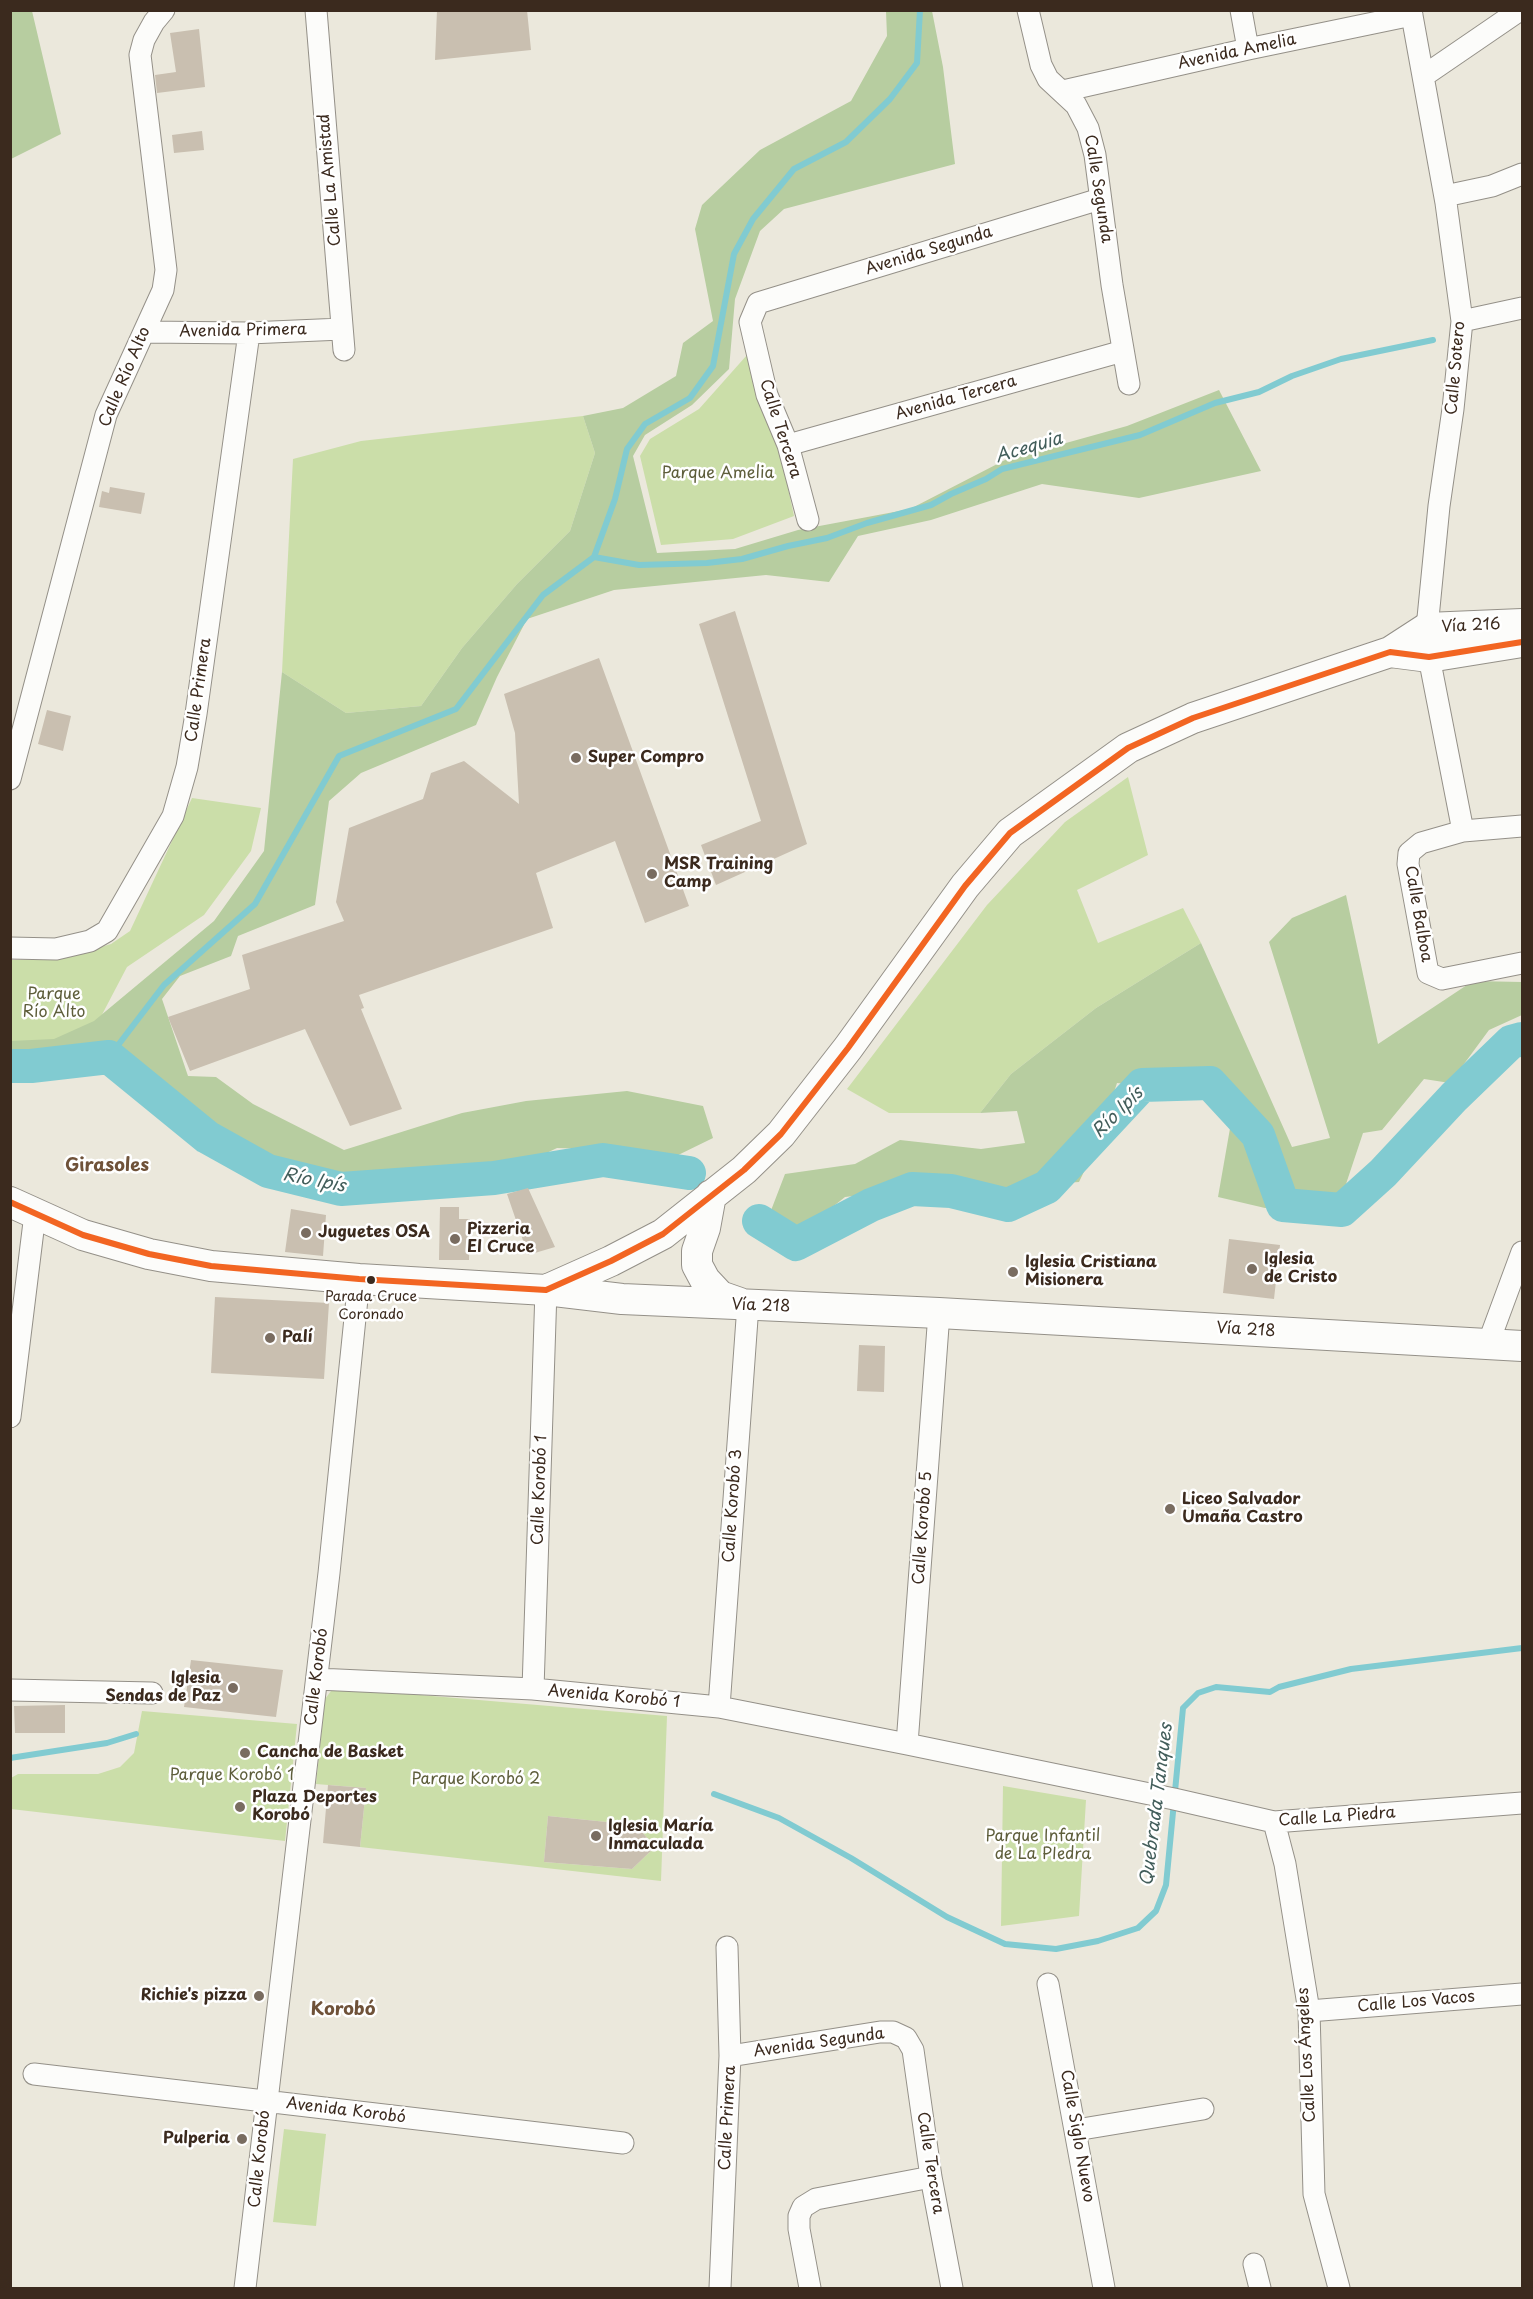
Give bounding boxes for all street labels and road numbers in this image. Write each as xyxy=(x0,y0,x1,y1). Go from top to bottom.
street label: Avenida Amelia xyxy=(1176,30,1298,74)
street label: Calle La Amistad xyxy=(315,113,345,247)
street label: Calle Segunda xyxy=(1080,133,1116,245)
street label: Avenida Segunda xyxy=(863,223,995,279)
street label: Avenida Primera xyxy=(179,320,307,342)
street label: Calle Sotero xyxy=(1442,320,1470,416)
street label: Calle Río Alto xyxy=(95,324,155,430)
street label: Avenida Tercera xyxy=(893,372,1019,424)
street label: Calle Tercera xyxy=(755,377,805,481)
street label: Vía 216 xyxy=(1441,615,1501,637)
street label: Calle Primera xyxy=(182,637,216,743)
street label: Calle Balboa xyxy=(1400,864,1436,964)
street label: Vía 218 xyxy=(731,1295,791,1317)
street label: Vía 218 xyxy=(1216,1319,1276,1341)
street label: Calle Korobó 1 xyxy=(528,1434,552,1546)
street label: Calle Korobó 3 xyxy=(719,1449,747,1563)
street label: Calle Korobó 5 xyxy=(909,1471,937,1585)
street label: Calle Korobó xyxy=(301,1627,333,1727)
street label: Avenida Korobó 1 xyxy=(547,1682,681,1712)
street label: Calle La Piedra xyxy=(1278,1803,1396,1831)
street label: Calle Los Ángeles xyxy=(1294,1987,1320,2123)
street label: Calle Los Vacos xyxy=(1357,1987,1475,2017)
street label: Avenida Segunda xyxy=(752,2024,886,2062)
street label: Calle Primera xyxy=(716,2065,740,2171)
street label: Calle Siglo Nuevo xyxy=(1056,2068,1098,2204)
street label: Avenida Korobó xyxy=(285,2094,407,2128)
street label: Calle Korobó xyxy=(245,2109,275,2209)
street label: Calle Tercera xyxy=(912,2111,948,2215)

